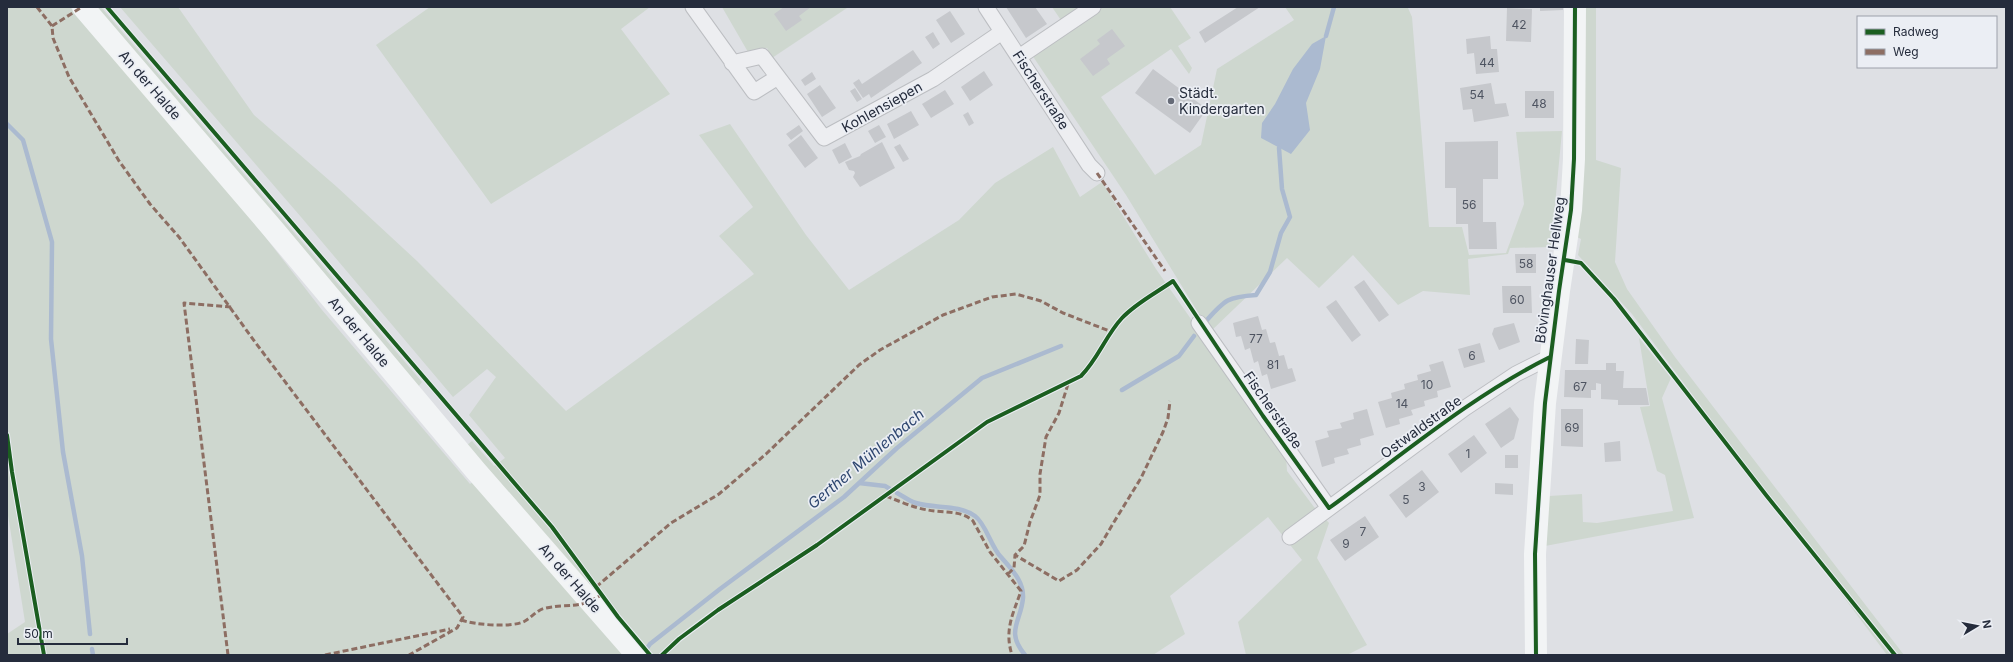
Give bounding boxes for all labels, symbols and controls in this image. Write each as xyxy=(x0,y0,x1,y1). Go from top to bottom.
legend xyxy=(1857,16,1997,68)
house number: 42 xyxy=(1511,17,1527,32)
text: Radweg xyxy=(1893,24,1939,39)
text: Weg xyxy=(1893,44,1919,59)
street label: An der Halde xyxy=(116,47,185,123)
street label: Fischerstraße xyxy=(1010,47,1073,132)
house number: 44 xyxy=(1479,55,1495,70)
street label: Kohlensiepen xyxy=(839,77,925,136)
place label: Städt. Kindergarten xyxy=(1179,84,1265,117)
house number: 54 xyxy=(1469,87,1485,102)
marker: Städt. Kindergarten xyxy=(1166,96,1176,106)
house number: 48 xyxy=(1531,96,1547,111)
street label: Bövinghauser Hellweg xyxy=(1531,196,1568,344)
house number: 56 xyxy=(1462,197,1476,212)
house number: 58 xyxy=(1519,256,1533,271)
house number: 60 xyxy=(1509,292,1525,307)
street label: An der Halde xyxy=(325,293,394,370)
house number: 77 xyxy=(1249,331,1263,346)
house number: 6 xyxy=(1468,348,1476,363)
house number: 81 xyxy=(1267,357,1279,372)
street label: Fischerstraße xyxy=(1240,368,1306,452)
house number: 10 xyxy=(1421,377,1433,392)
house number: 67 xyxy=(1573,379,1587,394)
street label: Ostwaldstraße xyxy=(1377,391,1465,462)
house number: 14 xyxy=(1396,396,1409,411)
water label: Gerther Mühlenbach xyxy=(804,404,928,513)
house number: 69 xyxy=(1565,420,1579,435)
house number: 1 xyxy=(1466,446,1470,461)
house number: 3 xyxy=(1418,479,1426,494)
house number: 5 xyxy=(1402,492,1410,507)
house number: 7 xyxy=(1360,524,1367,539)
house number: 9 xyxy=(1342,536,1350,551)
street label: An der Halde xyxy=(536,540,605,616)
north arrow xyxy=(1957,606,1997,646)
text: N xyxy=(1979,619,1994,630)
scale bar xyxy=(18,620,127,646)
text: 50 m xyxy=(24,626,53,641)

